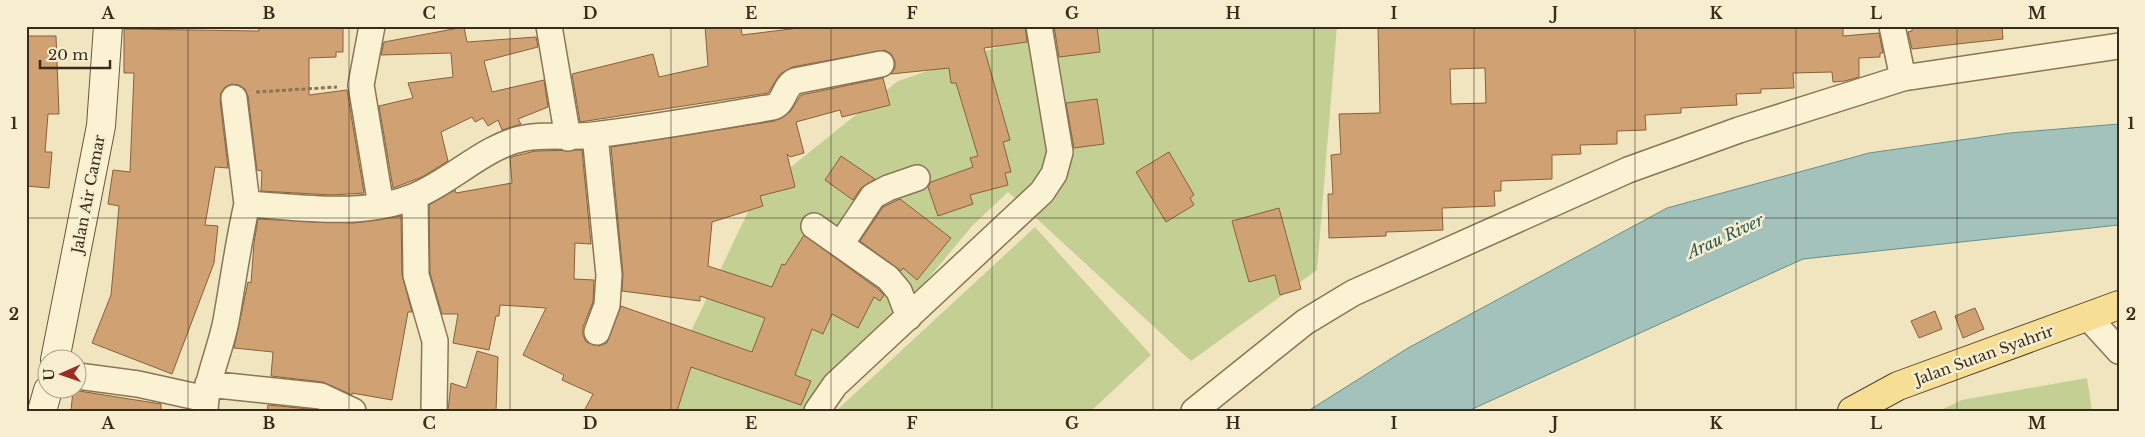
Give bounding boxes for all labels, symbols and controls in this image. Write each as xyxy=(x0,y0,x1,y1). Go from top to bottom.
text: A xyxy=(101,3,116,23)
text: B xyxy=(263,3,276,23)
text: C xyxy=(422,3,436,23)
text: D xyxy=(583,3,597,23)
text: E xyxy=(745,3,757,23)
text: F xyxy=(906,3,918,23)
text: G xyxy=(1065,3,1079,23)
text: H xyxy=(1225,3,1241,23)
text: I xyxy=(1391,3,1398,23)
text: J xyxy=(1549,3,1558,23)
text: K xyxy=(1709,3,1723,23)
text: L xyxy=(1870,3,1882,23)
text: M xyxy=(2028,3,2046,23)
scale bar xyxy=(40,38,110,70)
text: 20 m xyxy=(48,45,88,64)
text: 1 xyxy=(11,113,18,133)
text: 1 xyxy=(2128,113,2135,133)
street label: Jalan Air Camar xyxy=(67,132,109,257)
water label: Arau River xyxy=(1682,209,1767,263)
text: 2 xyxy=(9,304,19,324)
text: 2 xyxy=(2126,304,2136,324)
street label: Jalan Sutan Syahrir xyxy=(1910,321,2057,390)
north arrow xyxy=(38,350,88,400)
text: U xyxy=(40,367,58,381)
text: A xyxy=(101,413,116,433)
text: B xyxy=(263,413,276,433)
text: C xyxy=(422,413,436,433)
text: D xyxy=(583,413,597,433)
text: E xyxy=(745,413,757,433)
text: F xyxy=(906,413,918,433)
text: G xyxy=(1065,413,1079,433)
text: H xyxy=(1225,413,1241,433)
text: I xyxy=(1391,413,1398,433)
text: J xyxy=(1549,413,1558,433)
text: K xyxy=(1709,413,1723,433)
text: L xyxy=(1870,413,1882,433)
text: M xyxy=(2028,413,2046,433)

